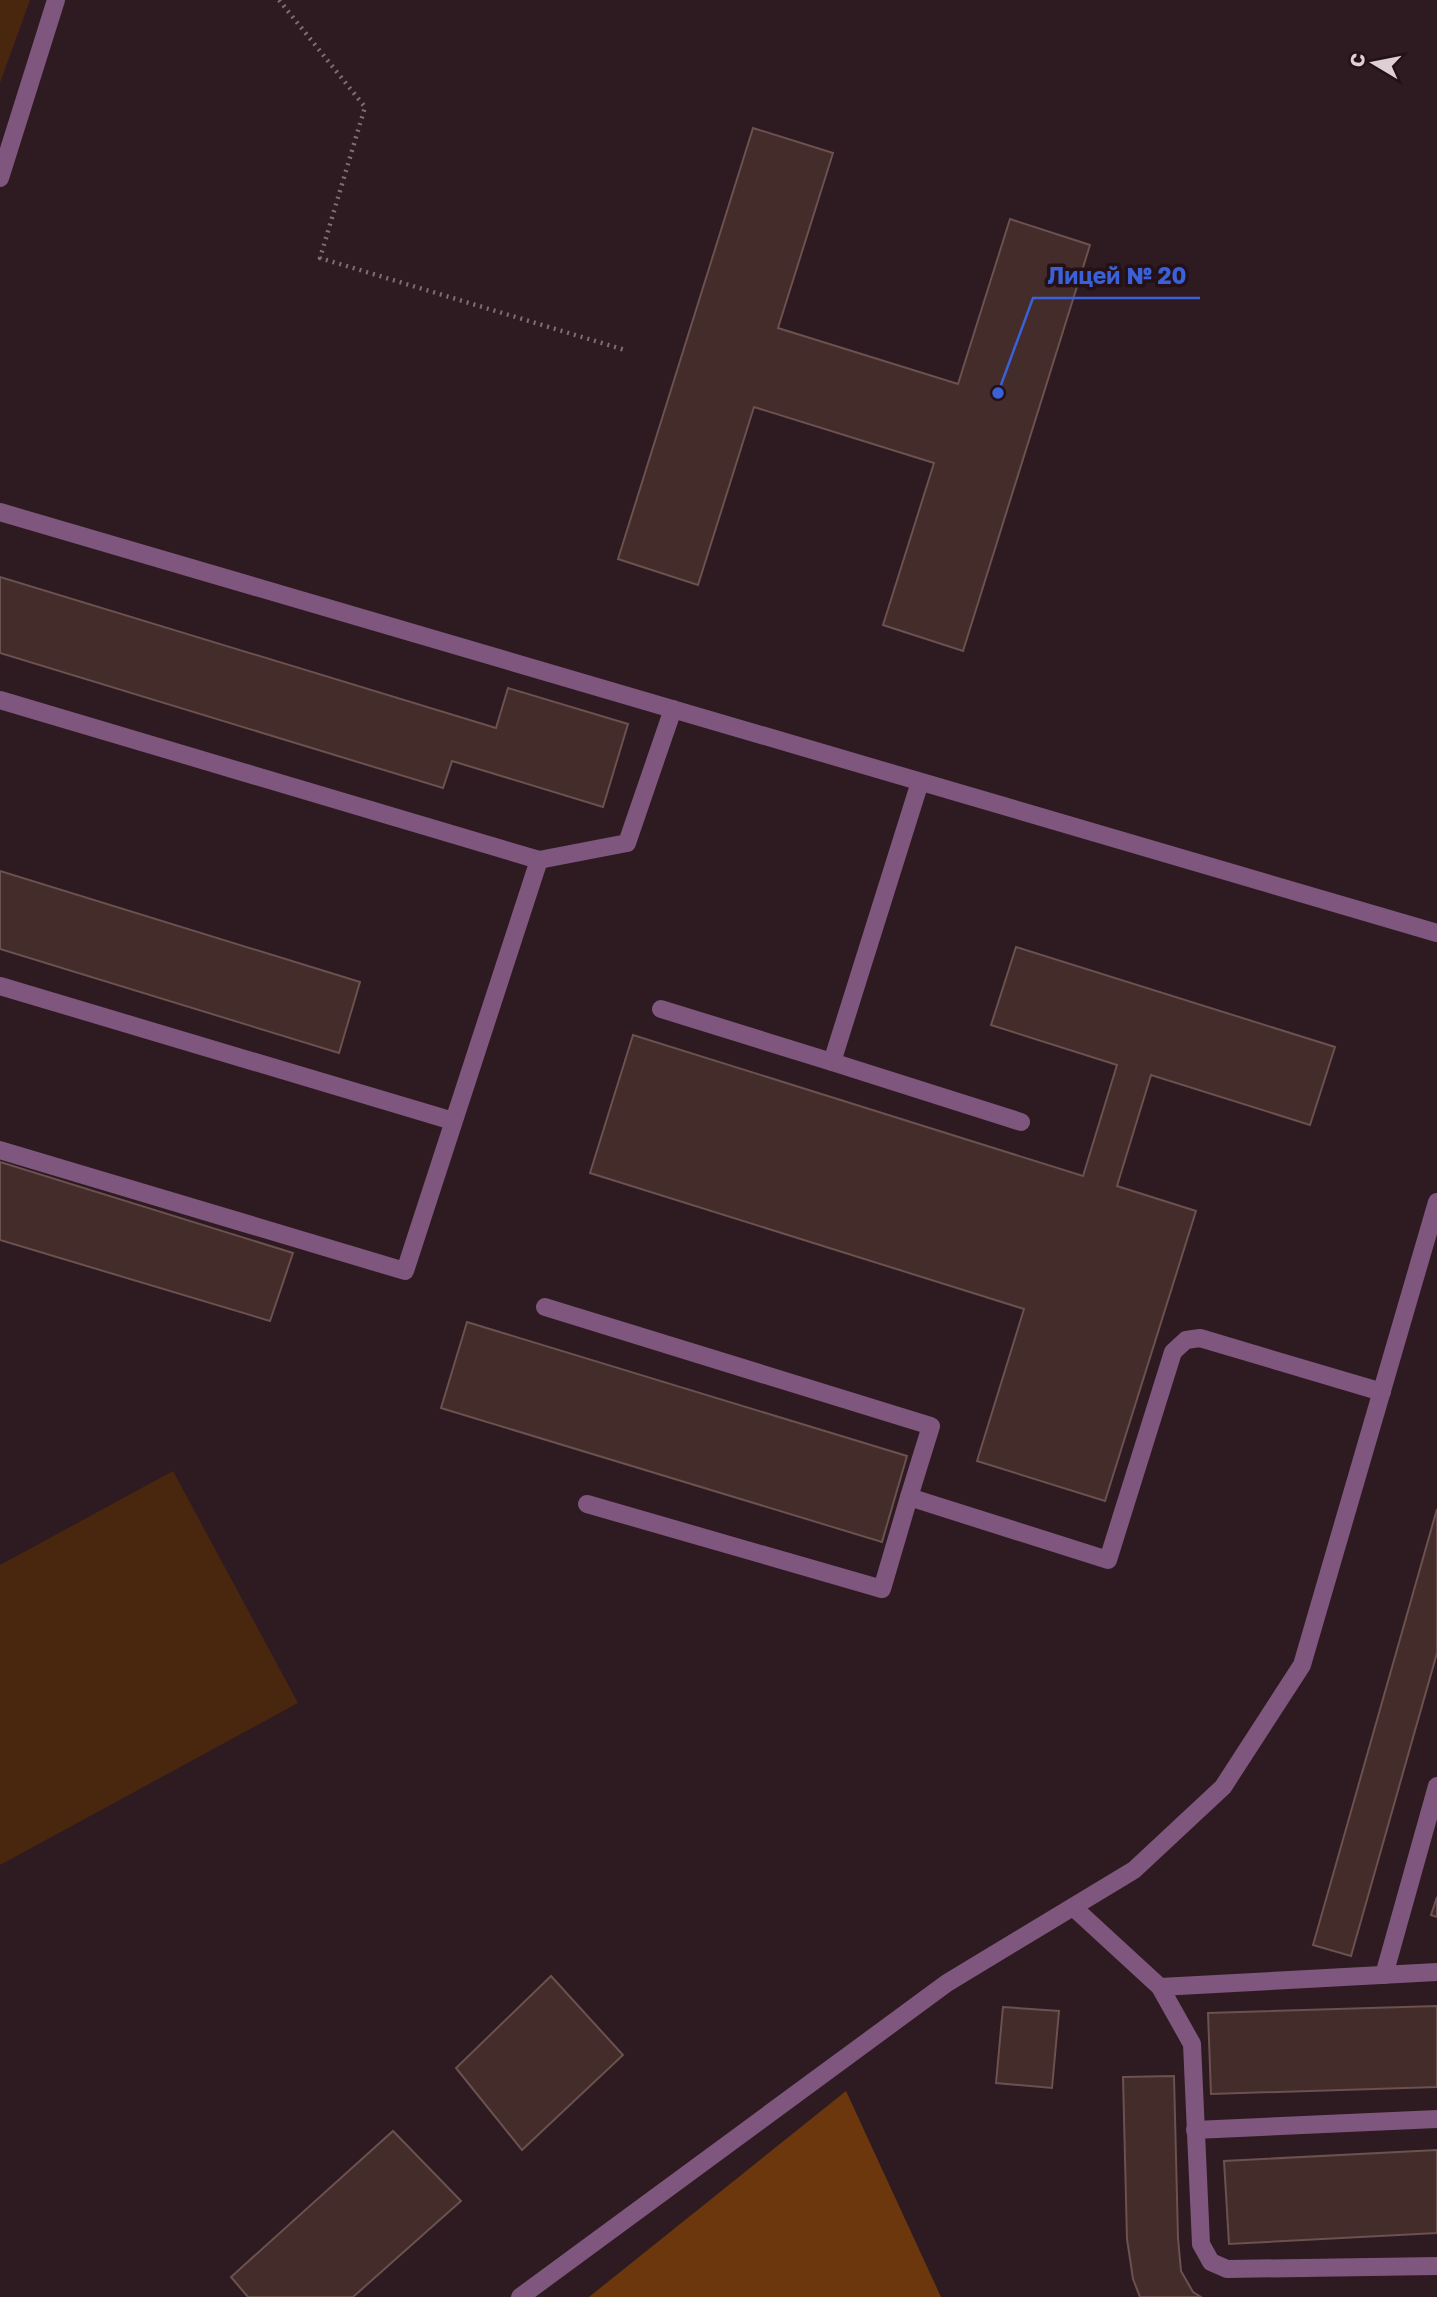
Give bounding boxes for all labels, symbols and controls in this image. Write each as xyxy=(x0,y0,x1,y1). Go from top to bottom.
north arrow xyxy=(1339,28,1409,98)
text: С xyxy=(1344,51,1369,69)
callout: Лицей № 20 xyxy=(1033,254,1200,298)
text: Лицей № 20 xyxy=(1048,261,1186,289)

